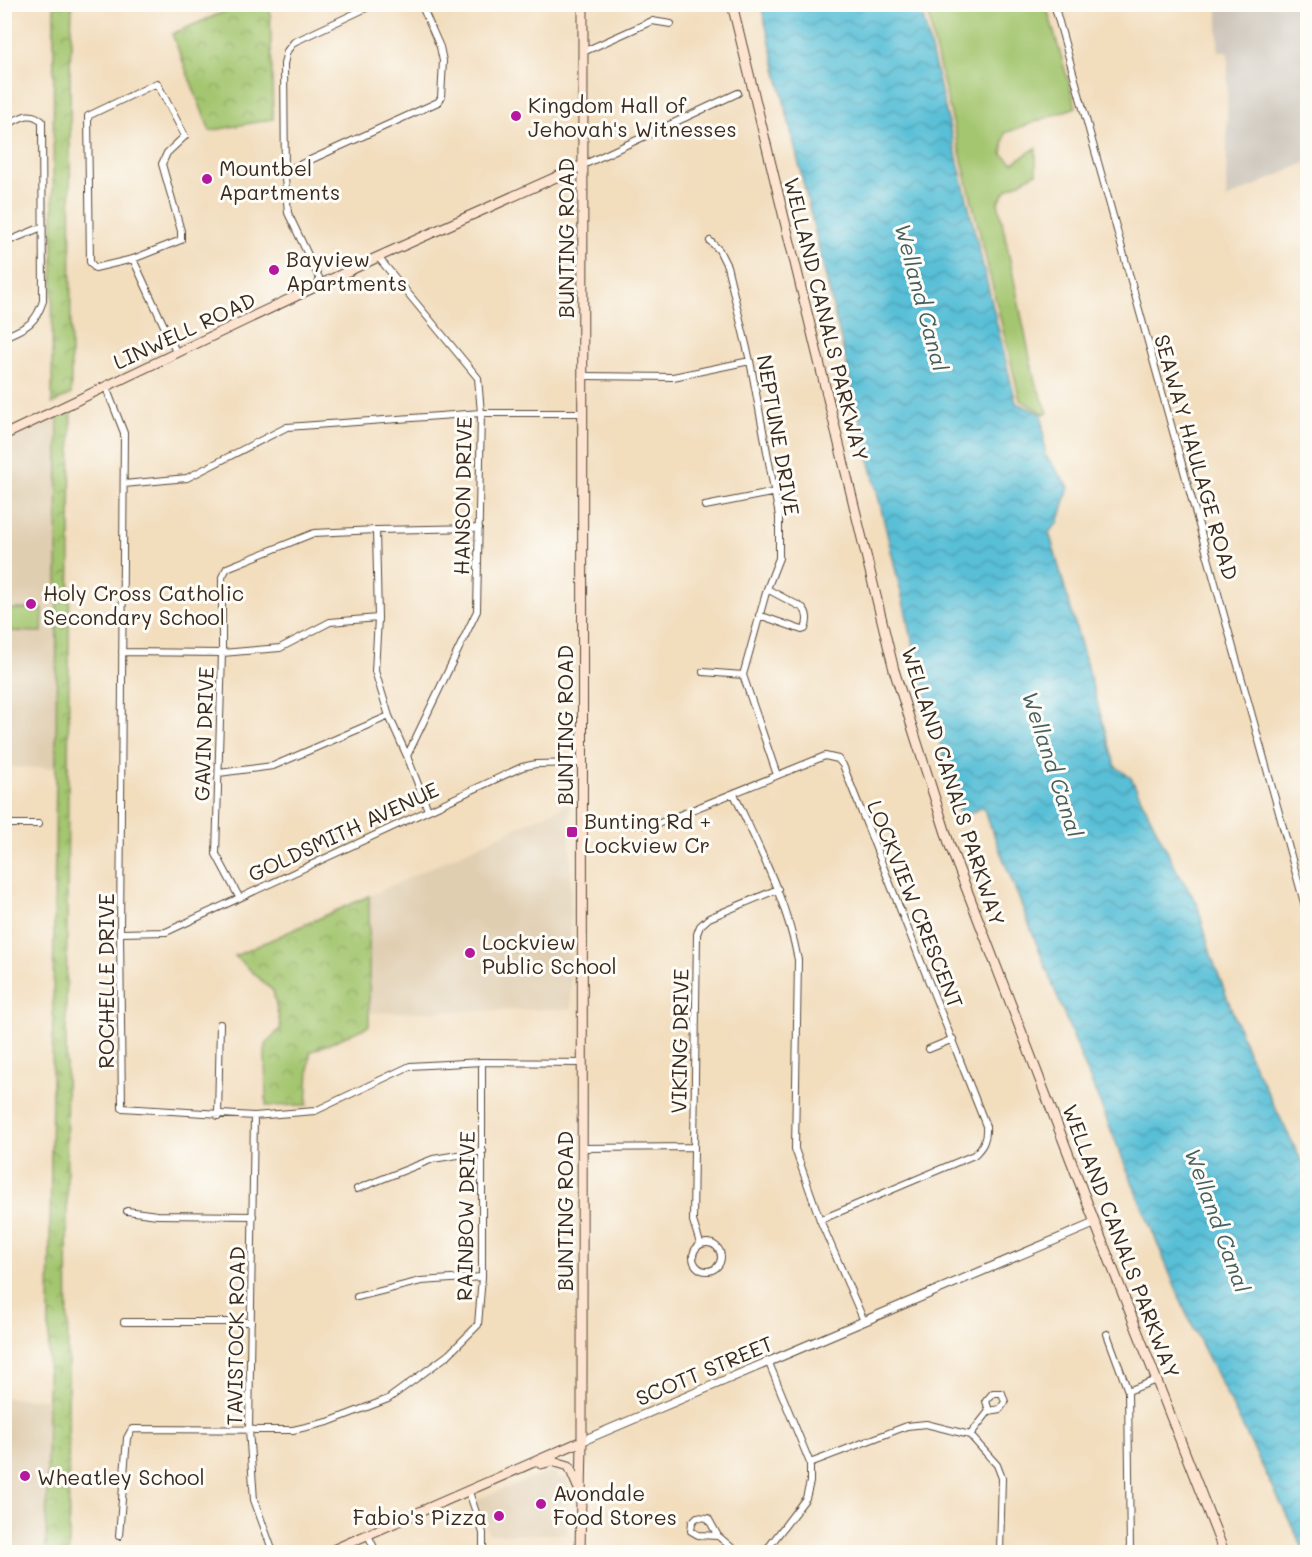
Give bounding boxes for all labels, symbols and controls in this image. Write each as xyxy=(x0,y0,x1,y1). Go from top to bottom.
place label: Kingdom Hall of Jehovah's Witnesses xyxy=(528,91,737,142)
marker: Kingdom Hall of Jehovah's Witnesses xyxy=(509,109,523,123)
place label: Mountbel Apartments xyxy=(219,154,340,205)
street label: BUNTING ROAD xyxy=(552,158,579,318)
marker: Mountbel Apartments xyxy=(200,172,214,186)
street label: WELLAND CANALS PARKWAY xyxy=(779,174,875,464)
water label: Welland Canal xyxy=(888,220,956,374)
place label: Bayview Apartments xyxy=(286,245,407,296)
marker: Bayview Apartments xyxy=(267,263,281,277)
street label: LINWELL ROAD xyxy=(108,285,260,375)
street label: SEAWAY HAULAGE ROAD xyxy=(1149,331,1245,583)
street label: NEPTUNE DRIVE xyxy=(752,352,806,518)
street label: HANSON DRIVE xyxy=(447,417,477,575)
place label: Holy Cross Catholic Secondary School xyxy=(43,579,244,630)
marker: Holy Cross Catholic Secondary School xyxy=(24,597,38,611)
street label: WELLAND CANALS PARKWAY xyxy=(896,643,1012,929)
street label: BUNTING ROAD xyxy=(551,645,578,805)
street label: GAVIN DRIVE xyxy=(187,666,219,802)
water label: Welland Canal xyxy=(1016,687,1090,841)
street label: GOLDSMITH AVENUE xyxy=(243,775,443,887)
street label: LOCKVIEW CRESCENT xyxy=(862,796,970,1012)
place label: Bunting Rd + Lockview Cr xyxy=(584,807,711,858)
marker: Bunting Rd + Lockview Cr xyxy=(565,825,579,839)
street label: ROCHELLE DRIVE xyxy=(92,893,119,1069)
place label: Lockview Public School xyxy=(482,928,617,979)
marker: Lockview Public School xyxy=(463,946,477,960)
street label: VIKING DRIVE xyxy=(664,968,694,1114)
street label: WELLAND CANALS PARKWAY xyxy=(1057,1100,1187,1382)
street label: RAINBOW DRIVE xyxy=(450,1131,480,1301)
street label: BUNTING ROAD xyxy=(551,1131,578,1291)
water label: Welland Canal xyxy=(1178,1144,1258,1297)
street label: TAVISTOCK ROAD xyxy=(220,1246,250,1426)
street label: SCOTT STREET xyxy=(631,1329,777,1411)
place label: Wheatley School xyxy=(37,1463,205,1490)
marker: Wheatley School xyxy=(18,1469,32,1483)
place label: Avondale Food Stores xyxy=(553,1479,677,1530)
marker: Avondale Food Stores xyxy=(534,1497,548,1511)
place label: Fabio's Pizza xyxy=(353,1503,487,1530)
marker: Fabio's Pizza xyxy=(492,1509,506,1523)

